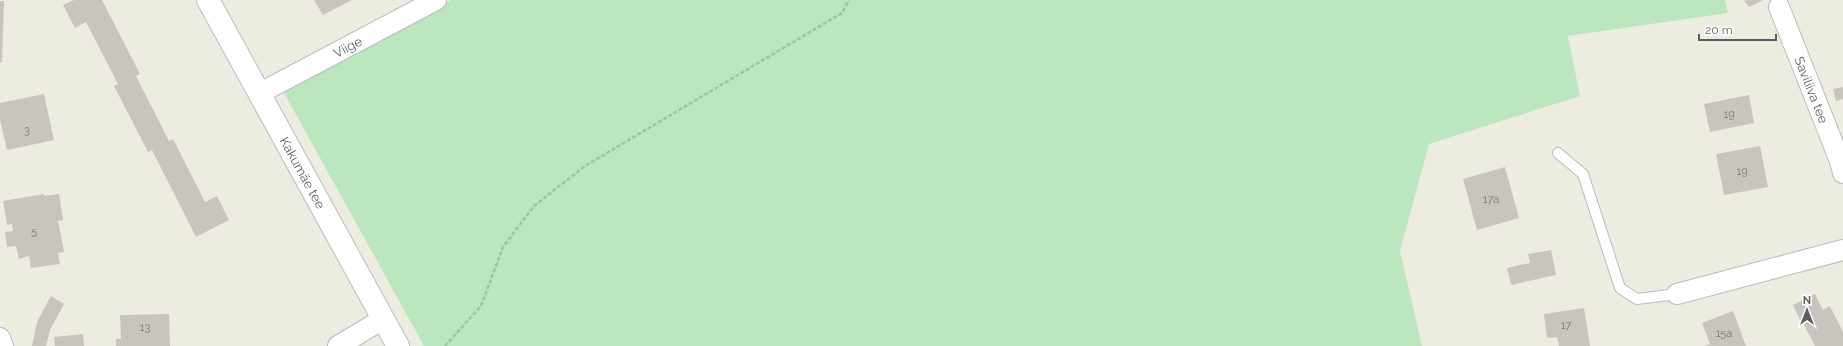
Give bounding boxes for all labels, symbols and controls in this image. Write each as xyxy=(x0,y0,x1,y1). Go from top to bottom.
scale bar xyxy=(1699,16,1776,42)
text: 20 m xyxy=(1705,23,1733,37)
street label: Viige xyxy=(331,33,365,61)
street label: Saviliiva tee xyxy=(1791,54,1831,126)
house number: 19 xyxy=(1723,108,1735,121)
house number: 3 xyxy=(24,124,30,137)
street label: Kakumäe tee xyxy=(277,134,328,212)
house number: 19 xyxy=(1736,165,1748,178)
house number: 17a xyxy=(1483,193,1499,206)
house number: 5 xyxy=(31,225,37,238)
north arrow xyxy=(1787,290,1827,330)
text: N xyxy=(1803,294,1811,307)
house number: 17 xyxy=(1561,319,1571,332)
house number: 13 xyxy=(140,321,150,334)
house number: 15a xyxy=(1716,327,1732,340)

